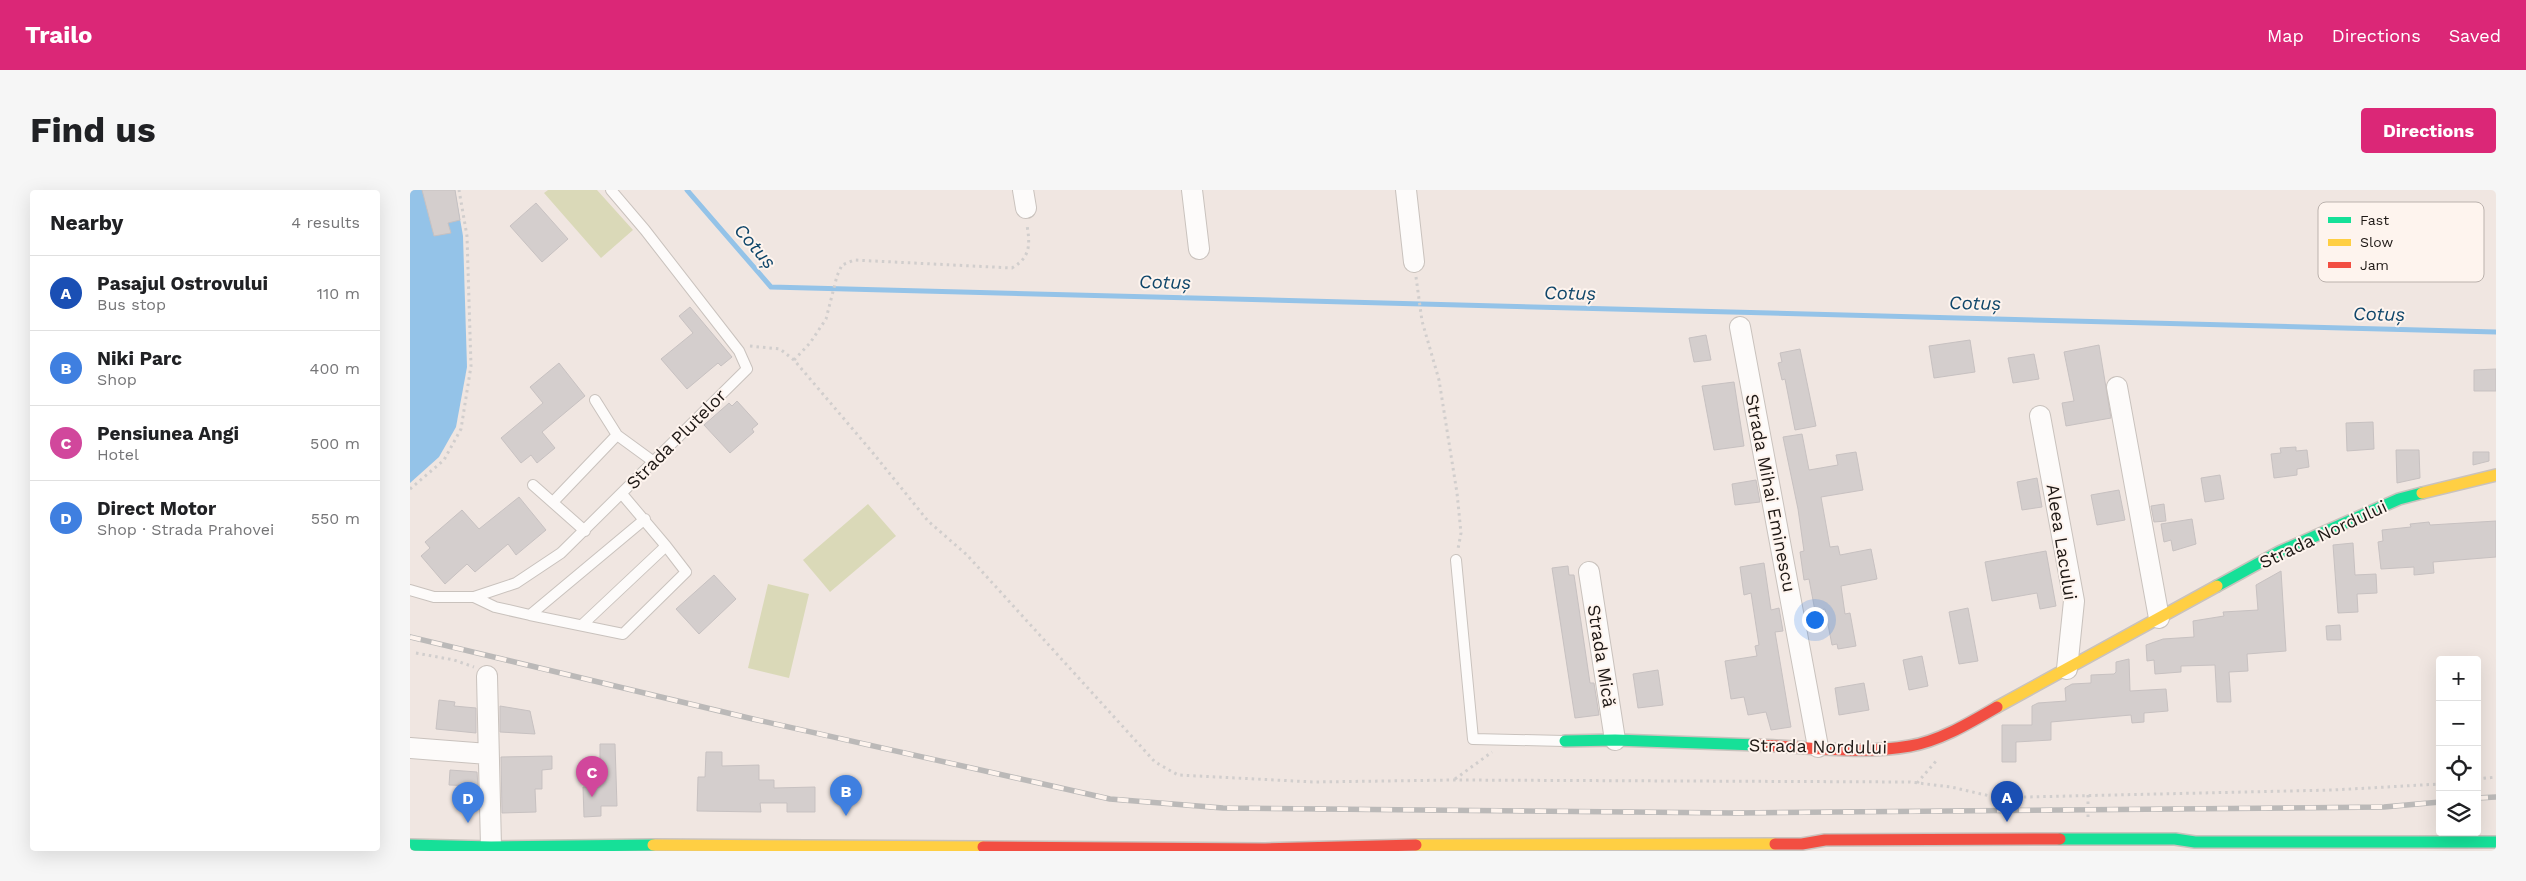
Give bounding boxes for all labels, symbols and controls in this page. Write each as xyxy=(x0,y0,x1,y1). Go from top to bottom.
text: Trailo xyxy=(25,21,92,49)
text: Map xyxy=(2267,25,2304,46)
text: Directions xyxy=(2332,25,2421,46)
text: Saved xyxy=(2449,25,2501,46)
button: Directions xyxy=(2361,108,2496,153)
text: Find us xyxy=(30,109,156,151)
legend xyxy=(2318,202,2484,282)
text: Nearby xyxy=(50,210,123,235)
text: Fast xyxy=(2360,212,2389,228)
text: 4 results xyxy=(291,213,360,232)
water label: Cotuș xyxy=(729,219,781,274)
text: Slow xyxy=(2360,234,2393,250)
text: Jam xyxy=(2360,257,2389,273)
water label: Cotuș xyxy=(1139,270,1192,294)
text: Pasajul Ostrovului xyxy=(97,272,268,295)
water label: Cotuș xyxy=(1544,281,1597,305)
text: A xyxy=(61,284,71,303)
text: 110 m xyxy=(317,284,360,303)
water label: Cotuș xyxy=(1949,291,2002,315)
text: Bus stop xyxy=(97,295,166,314)
water label: Cotuș xyxy=(2353,302,2406,326)
text: Niki Parc xyxy=(97,347,182,370)
text: B xyxy=(61,359,71,378)
text: 400 m xyxy=(310,359,360,378)
text: Shop xyxy=(97,370,137,389)
street label: Strada Plutelor xyxy=(622,385,730,493)
street label: Strada Mihai Eminescu xyxy=(1741,392,1801,594)
text: Pensiunea Angi xyxy=(97,422,239,445)
text: C xyxy=(61,434,71,453)
text: 500 m xyxy=(310,434,360,453)
text: Hotel xyxy=(97,445,139,464)
street label: Aleea Lacului xyxy=(2042,482,2082,602)
street label: Strada Nordului xyxy=(2256,495,2390,573)
text: Direct Motor xyxy=(97,497,216,520)
text: D xyxy=(60,509,72,528)
text: 550 m xyxy=(311,509,360,528)
text: Shop · Strada Prahovei xyxy=(97,520,274,539)
street label: Strada Mică xyxy=(1583,603,1621,709)
your location xyxy=(1802,607,1828,633)
map controls xyxy=(2436,656,2481,836)
button: + xyxy=(2436,656,2481,701)
button: − xyxy=(2436,701,2481,746)
street label: Strada Nordului xyxy=(1749,734,1887,758)
button: locate xyxy=(2436,746,2481,791)
pin: C xyxy=(576,756,608,797)
pin: B xyxy=(830,775,862,816)
pin: A xyxy=(1991,781,2023,822)
pin: D xyxy=(452,782,484,823)
button: layers xyxy=(2436,791,2481,836)

